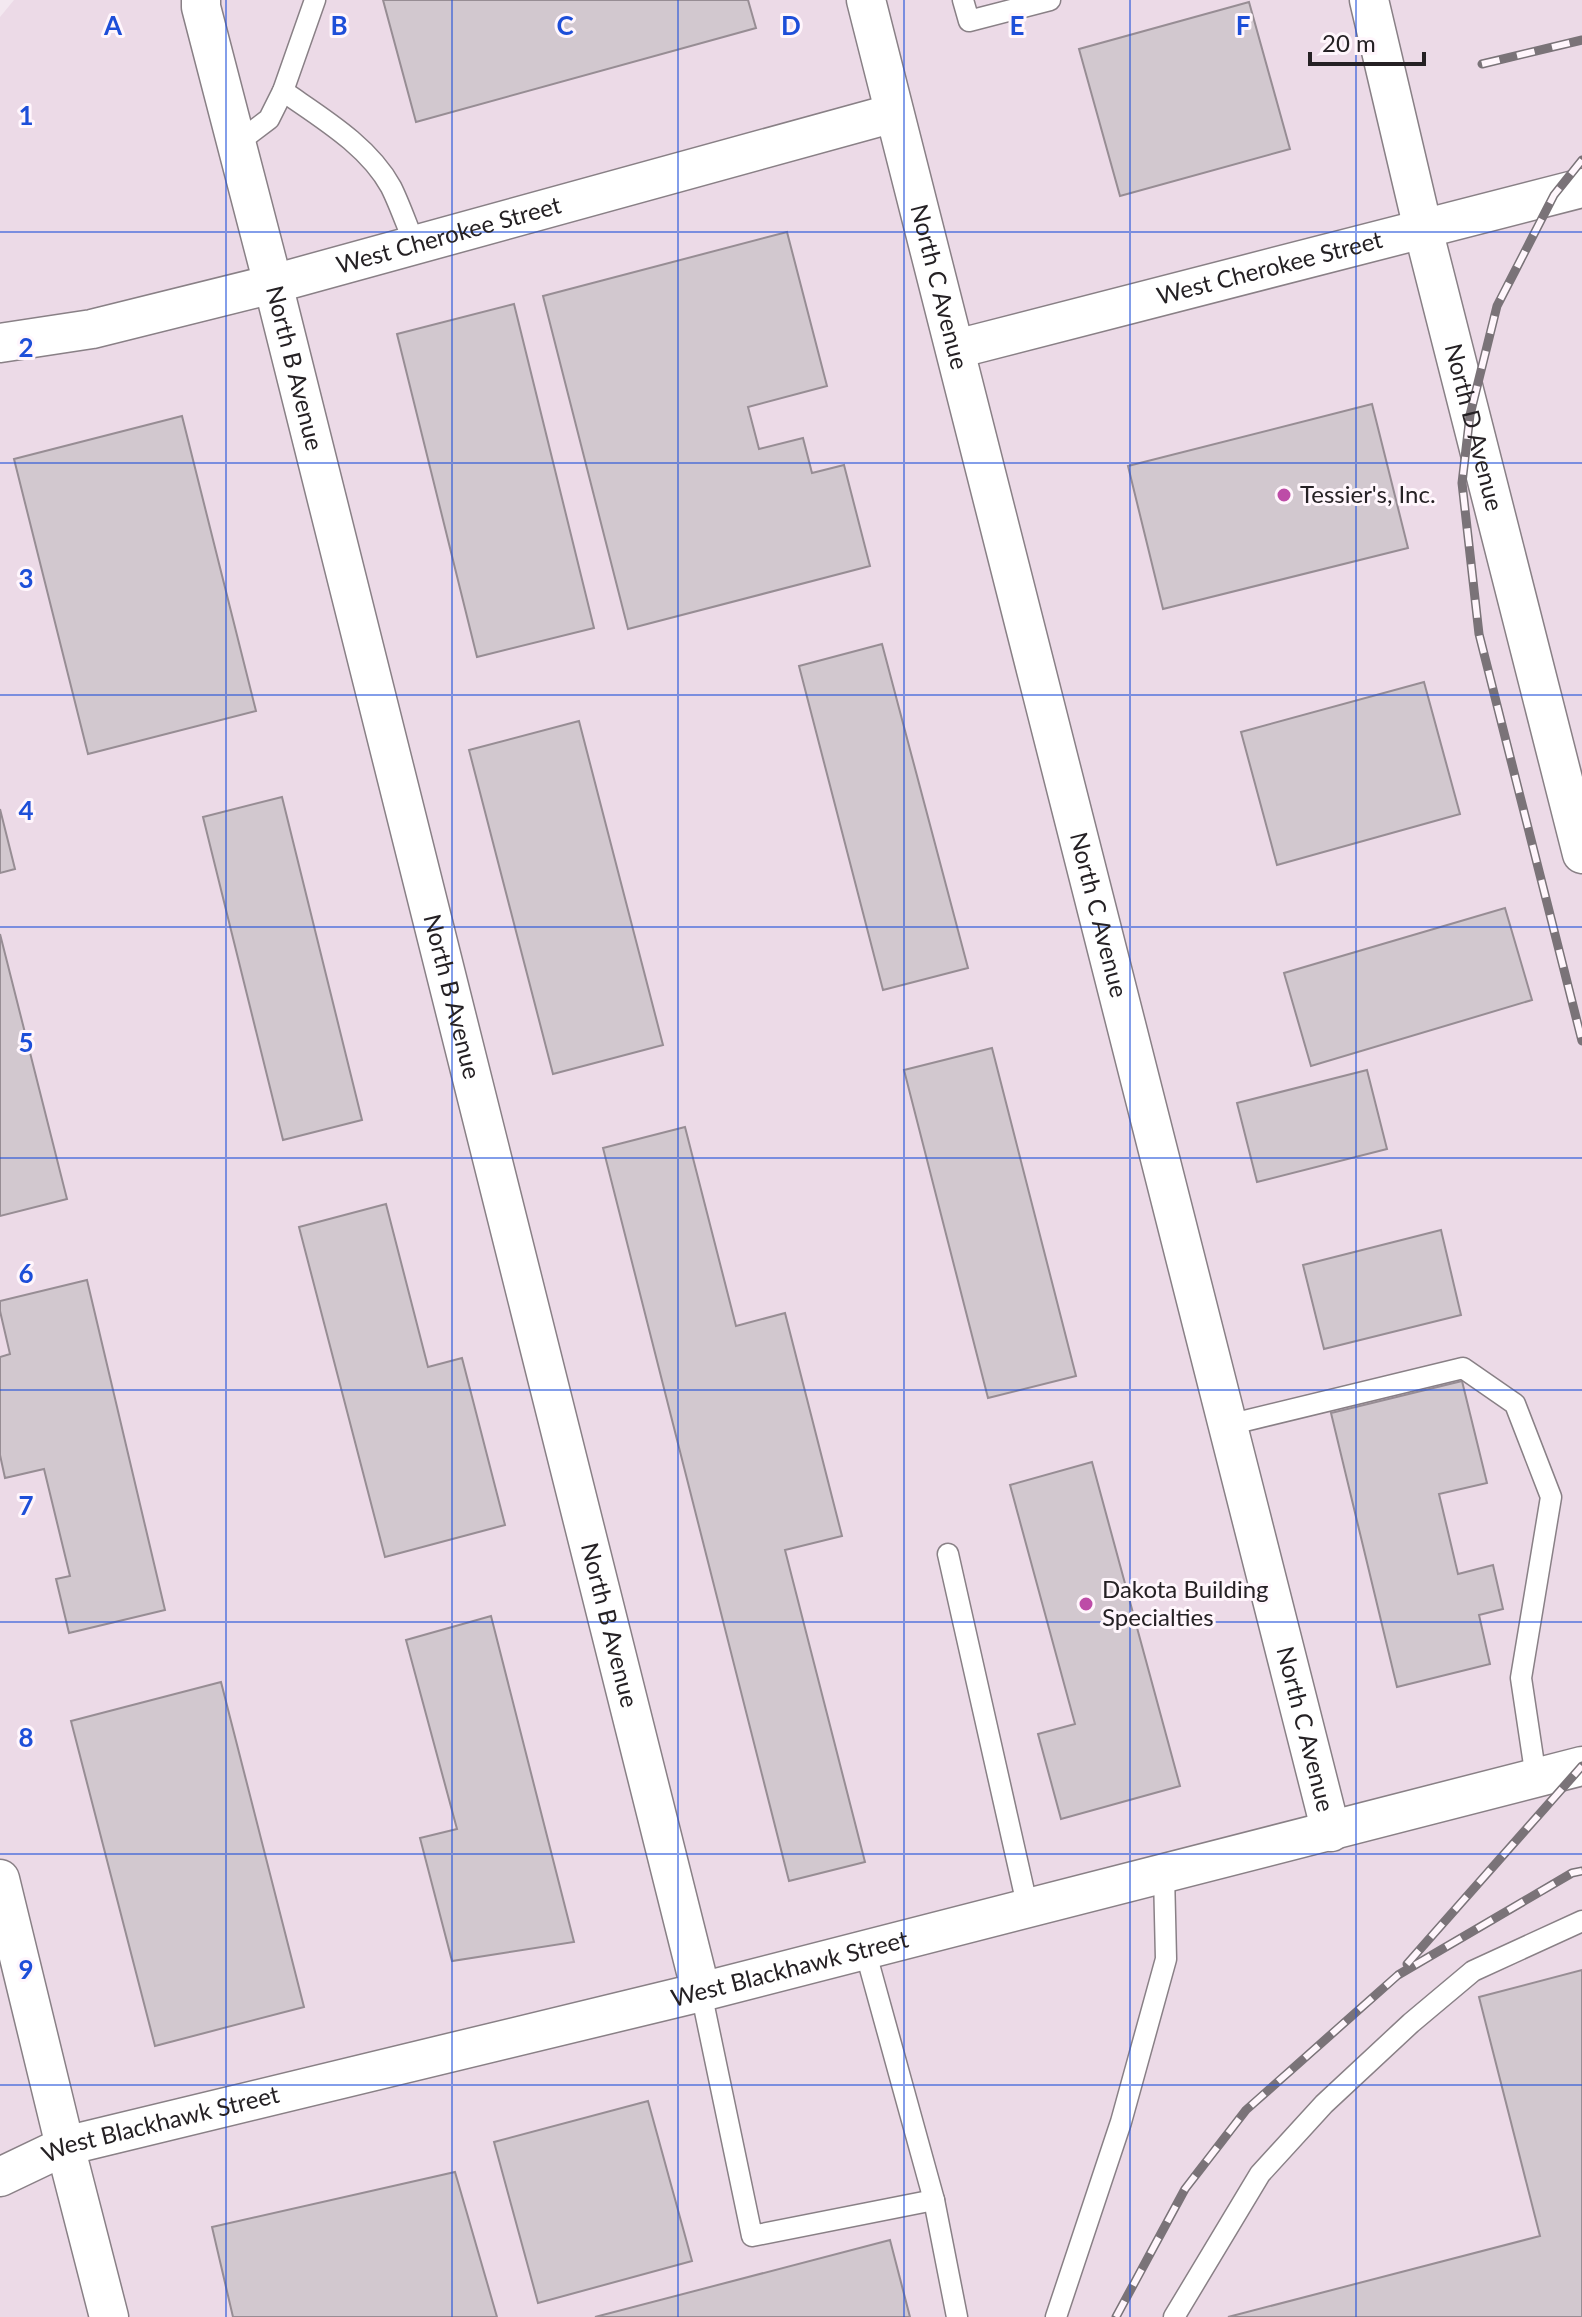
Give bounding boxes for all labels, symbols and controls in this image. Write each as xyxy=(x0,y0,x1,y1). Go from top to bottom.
text: A xyxy=(103,9,123,41)
text: B xyxy=(330,9,348,41)
text: C xyxy=(556,9,574,41)
text: D xyxy=(781,9,801,41)
text: E xyxy=(1010,9,1024,41)
text: F xyxy=(1236,9,1250,41)
scale bar xyxy=(1310,16,1424,66)
text: 20 m xyxy=(1322,28,1376,57)
text: 1 xyxy=(18,99,34,131)
street label: West Cherokee Street xyxy=(333,189,564,279)
street label: North C Avenue xyxy=(905,201,975,372)
street label: West Cherokee Street xyxy=(1154,224,1386,310)
street label: North B Avenue xyxy=(261,282,330,453)
text: 2 xyxy=(18,331,34,363)
street label: North D Avenue xyxy=(1440,340,1510,514)
place label: Tessier's, Inc. xyxy=(1300,479,1436,508)
marker: Tessier's, Inc. xyxy=(1275,486,1293,504)
text: 3 xyxy=(18,562,34,594)
text: 4 xyxy=(18,794,34,826)
street label: North C Avenue xyxy=(1065,829,1135,1000)
street label: North B Avenue xyxy=(418,911,488,1082)
text: 5 xyxy=(18,1026,34,1058)
text: 6 xyxy=(18,1257,34,1289)
text: 7 xyxy=(18,1489,34,1521)
street label: North B Avenue xyxy=(576,1540,645,1710)
place label: Dakota Building Specialties xyxy=(1102,1574,1269,1631)
marker: Dakota Building Specialties xyxy=(1077,1595,1095,1613)
street label: North C Avenue xyxy=(1271,1643,1341,1814)
text: 8 xyxy=(18,1721,34,1753)
street label: West Blackhawk Street xyxy=(668,1923,911,2012)
text: 9 xyxy=(18,1953,34,1985)
street label: West Blackhawk Street xyxy=(37,2079,282,2168)

